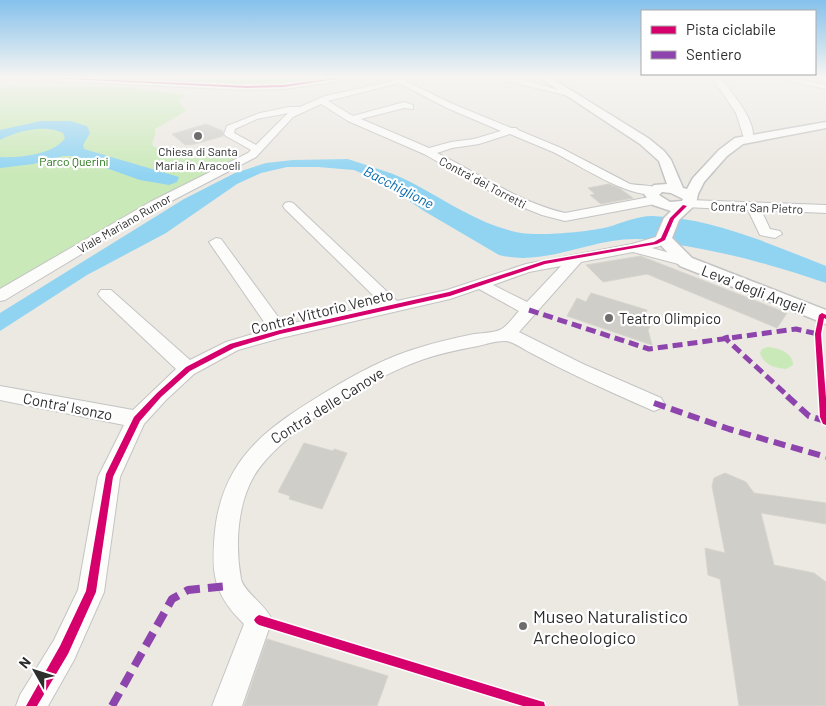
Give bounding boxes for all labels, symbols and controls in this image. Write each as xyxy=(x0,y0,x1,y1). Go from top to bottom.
legend xyxy=(641,10,816,75)
text: Pista ciclabile xyxy=(686,20,776,38)
text: Sentiero xyxy=(686,45,742,63)
marker: Chiesa di Santa Maria in Aracoeli xyxy=(192,130,204,142)
place label: Chiesa di Santa Maria in Aracoeli xyxy=(155,144,241,172)
street label: Contra' dei Torretti xyxy=(437,153,529,211)
park label: Parco Querini xyxy=(39,154,109,168)
water label: Bacchiglione xyxy=(361,162,437,212)
street label: Viale Mariano Rumor xyxy=(75,190,174,256)
street label: Contra' San Pietro xyxy=(711,198,803,216)
street label: Leva' degli Angeli xyxy=(699,261,809,317)
street label: Contra' Vittorio Veneto xyxy=(249,285,395,337)
place label: Teatro Olimpico xyxy=(619,309,721,327)
marker: Teatro Olimpico xyxy=(603,312,615,324)
street label: Contra' delle Canove xyxy=(267,363,387,447)
street label: Contra' Isonzo xyxy=(22,389,114,423)
place label: Museo Naturalistico Archeologico xyxy=(533,605,688,648)
marker: Museo Naturalistico Archeologico xyxy=(517,620,529,632)
north arrow xyxy=(10,646,60,696)
text: N xyxy=(15,654,34,671)

